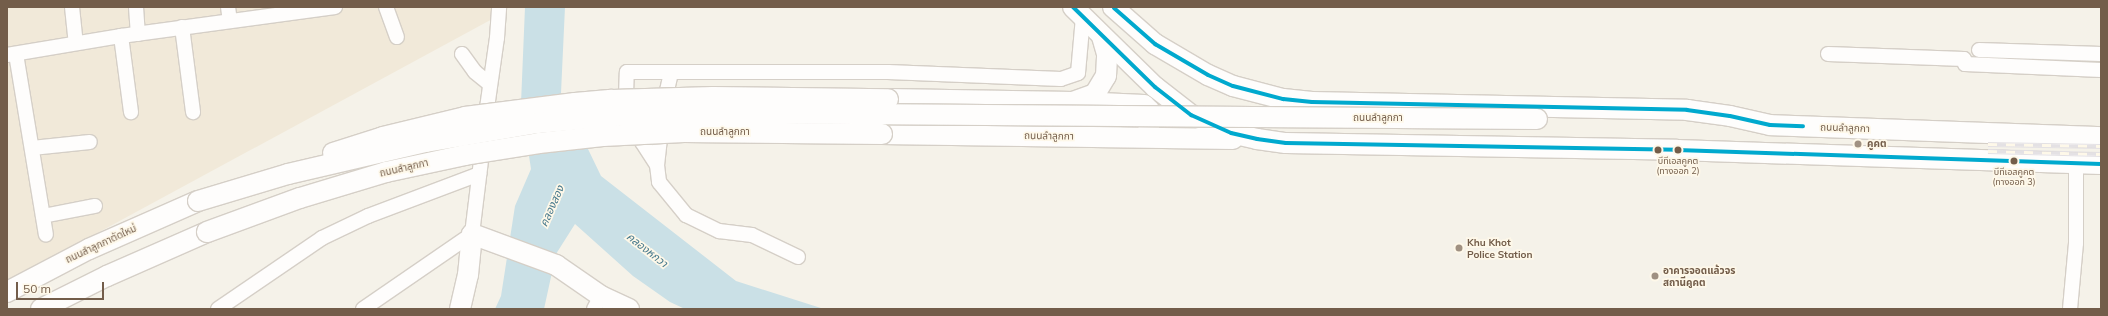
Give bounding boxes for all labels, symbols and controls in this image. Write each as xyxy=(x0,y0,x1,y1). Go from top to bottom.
street label: ถนนลำลูกกา xyxy=(1353,112,1403,124)
street label: ถนนลำลูกกา xyxy=(1820,121,1870,135)
street label: ถนนลำลูกกา xyxy=(700,126,750,138)
street label: ถนนลำลูกกา xyxy=(1024,130,1074,142)
marker: คูคต xyxy=(1852,138,1864,150)
place label: คูคต xyxy=(1867,138,1886,150)
unlabelled marker xyxy=(1653,145,1663,155)
marker: บีทีเอสคูคต (ทางออก 2) xyxy=(1673,145,1683,155)
place label: บีทีเอสคูคต (ทางออก 2) xyxy=(1656,156,1700,177)
marker: บีทีเอสคูคต (ทางออก 3) xyxy=(2009,156,2019,166)
street label: ถนนลำลูกกา xyxy=(378,157,430,179)
place label: บีทีเอสคูคต (ทางออก 3) xyxy=(1992,167,2036,188)
water label: คลองสอง xyxy=(537,183,567,229)
street label: ถนนลำลูกกาตัดใหม่ xyxy=(63,222,139,266)
water label: คลองหกวา xyxy=(624,230,670,270)
place label: Khu Khot Police Station xyxy=(1467,236,1532,260)
marker: Khu Khot Police Station xyxy=(1454,243,1464,253)
place label: อาคารจอดแล้วจร สถานีคูคต xyxy=(1663,264,1735,288)
marker: อาคารจอดแล้วจร สถานีคูคต xyxy=(1650,271,1660,281)
scale bar xyxy=(18,274,106,300)
text: 50 m xyxy=(23,281,51,296)

